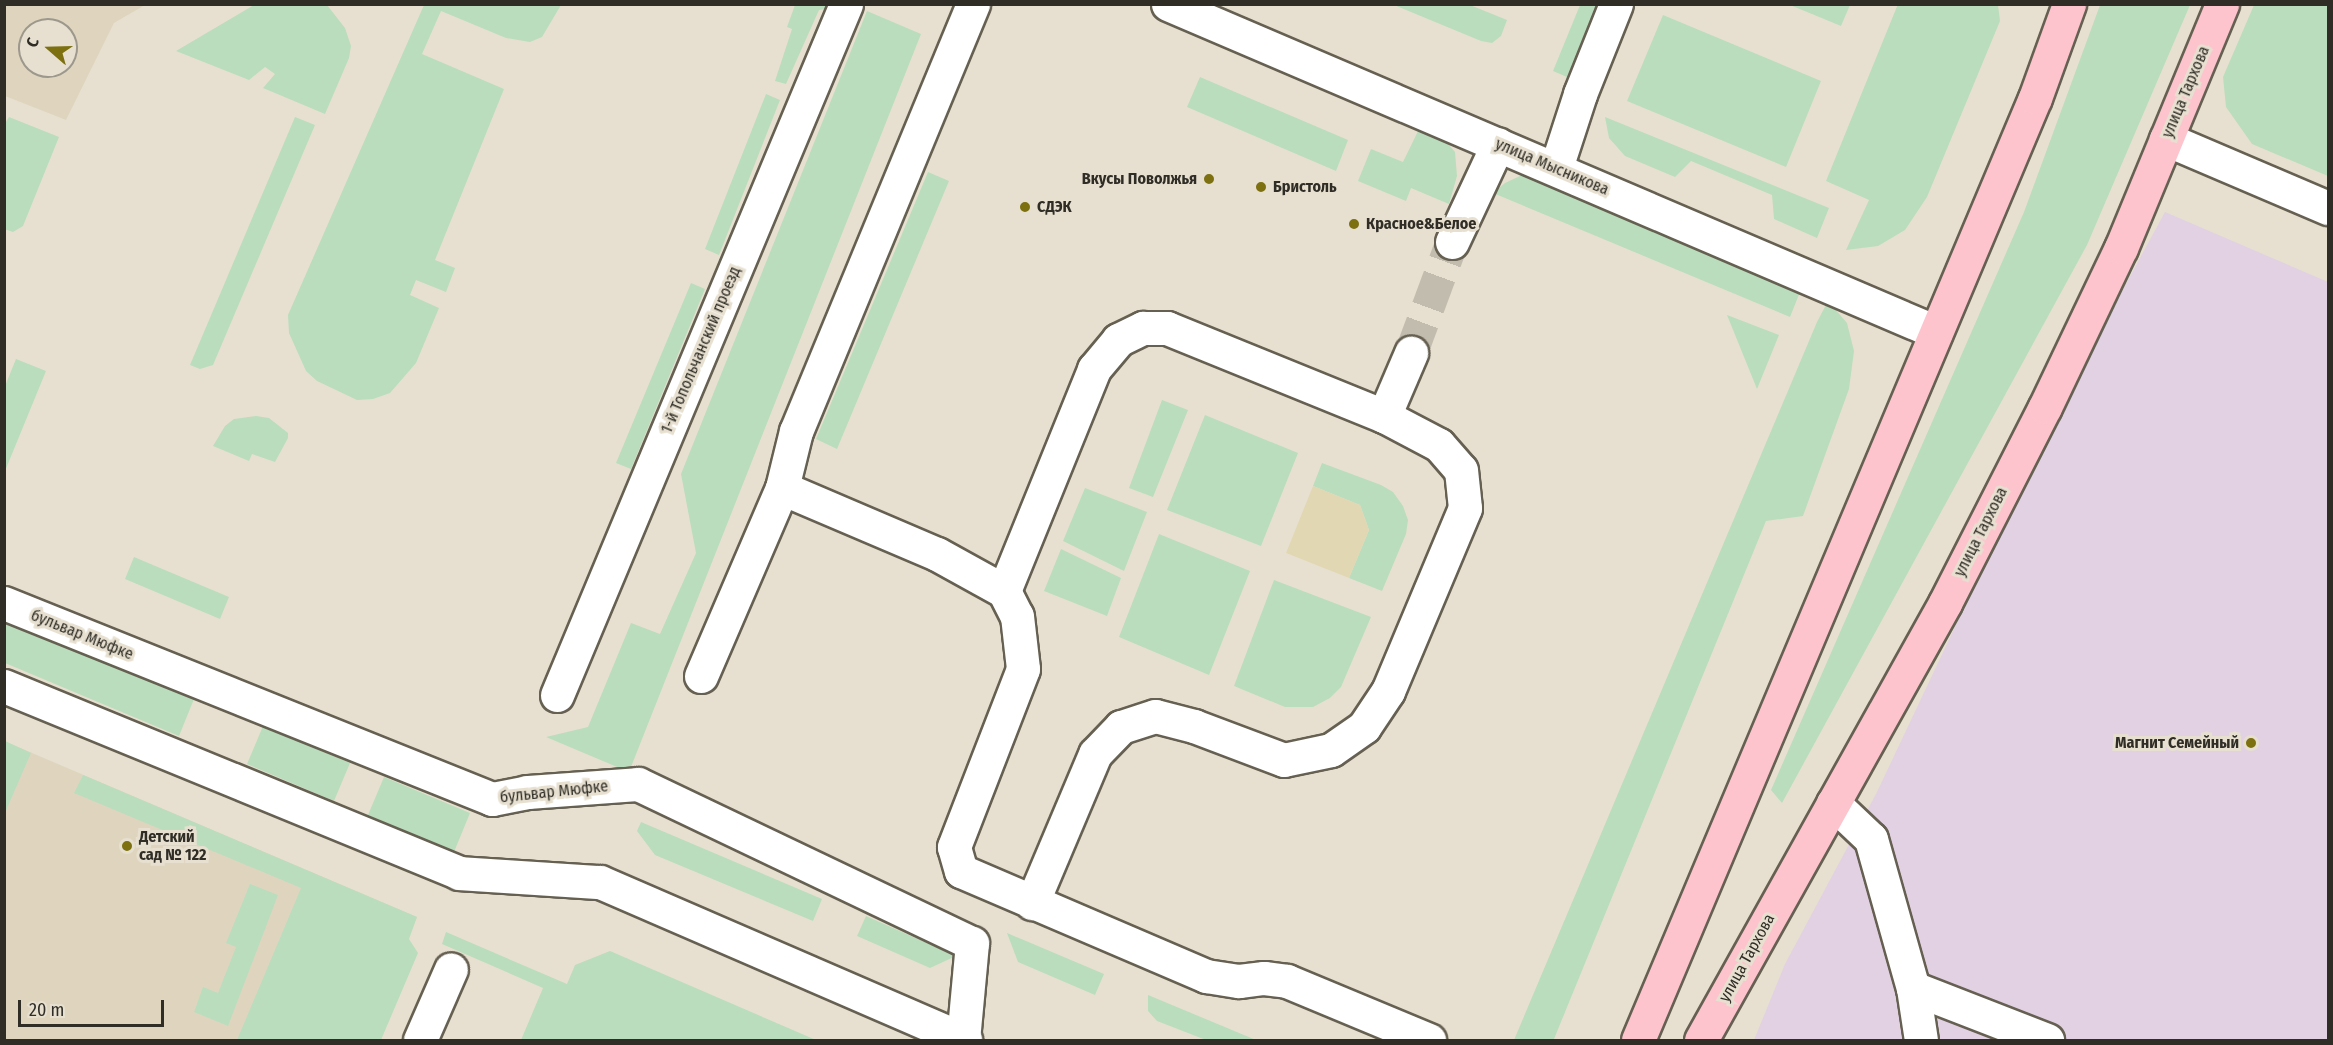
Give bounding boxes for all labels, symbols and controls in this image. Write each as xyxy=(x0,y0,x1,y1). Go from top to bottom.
north arrow xyxy=(18,18,78,78)
text: С xyxy=(22,35,43,50)
street label: улица Тархова xyxy=(2158,43,2214,141)
street label: улица Мысникова xyxy=(1492,134,1612,200)
place label: Вкусы Поволжья xyxy=(1082,169,1197,189)
marker: Вкусы Поволжья xyxy=(1202,172,1216,186)
place label: Бристоль xyxy=(1273,177,1337,197)
marker: Бристоль xyxy=(1254,180,1268,194)
place label: СДЭК xyxy=(1037,197,1072,217)
marker: СДЭК xyxy=(1018,200,1032,214)
place label: Красное&Белое xyxy=(1366,214,1476,234)
marker: Красное&Белое xyxy=(1347,217,1361,231)
street label: 1-й Топольчанский проезд xyxy=(657,264,745,436)
street label: улица Тархова xyxy=(1950,484,2012,580)
street label: бульвар Мюфке xyxy=(28,606,136,664)
place label: Магнит Семейный xyxy=(2115,733,2239,753)
marker: Магнит Семейный xyxy=(2244,736,2258,750)
street label: бульвар Мюфке xyxy=(499,777,609,807)
place label: Детский сад № 122 xyxy=(139,827,207,865)
marker: Детский сад № 122 xyxy=(120,839,134,853)
street label: улица Тархова xyxy=(1715,911,1779,1005)
scale bar xyxy=(21,988,166,1026)
text: 20 m xyxy=(29,999,64,1021)

